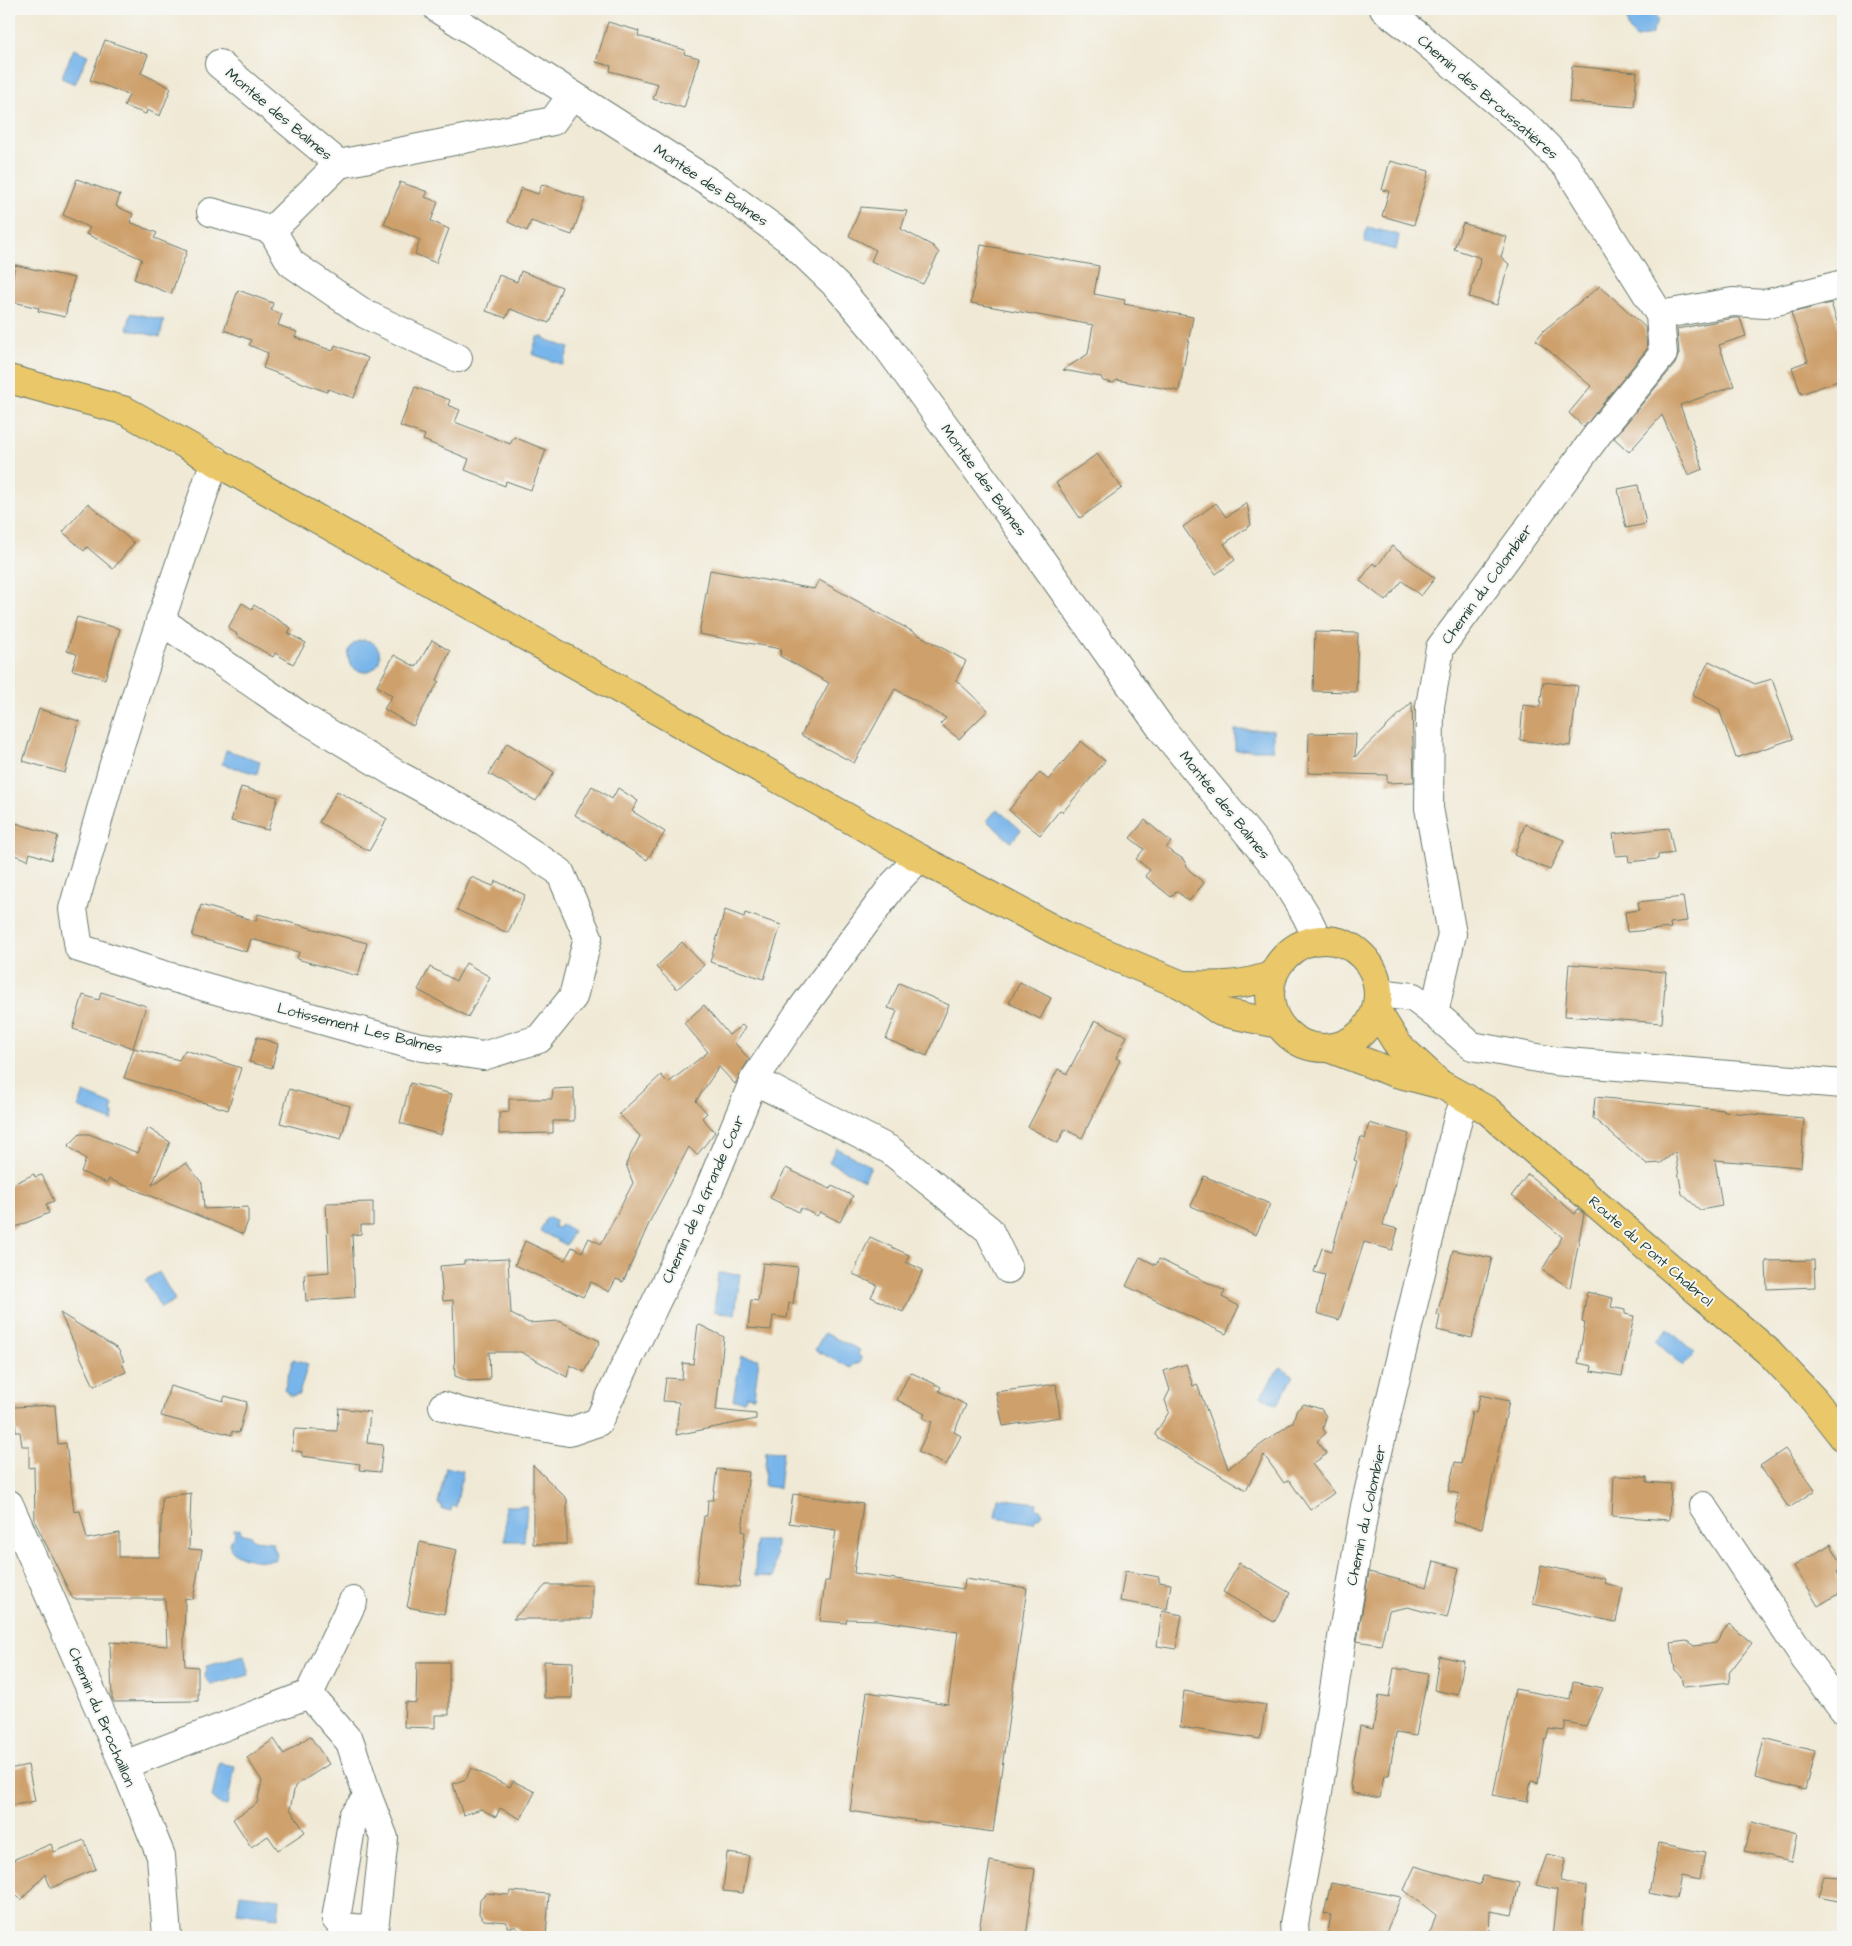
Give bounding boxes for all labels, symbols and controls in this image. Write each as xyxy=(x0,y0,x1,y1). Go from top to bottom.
street label: Chemin des Broussatiéres xyxy=(1412,30,1563,165)
street label: Montée des Balmes xyxy=(221,63,337,166)
street label: Montée des Balmes xyxy=(649,139,773,232)
street label: Montée des Balmes xyxy=(936,420,1032,541)
street label: Chemin du Colombier xyxy=(1437,520,1538,649)
street label: Montée des Balmes xyxy=(1174,747,1275,864)
street label: Lotissement Les Balmes xyxy=(275,998,445,1059)
street label: Chemin de la Grande Cour xyxy=(657,1112,750,1287)
street label: Route du Pont Chabrol xyxy=(1584,1191,1718,1311)
street label: Chemin du Colombier xyxy=(1341,1443,1392,1587)
street label: Chemin du Brochaillon xyxy=(63,1644,141,1791)

